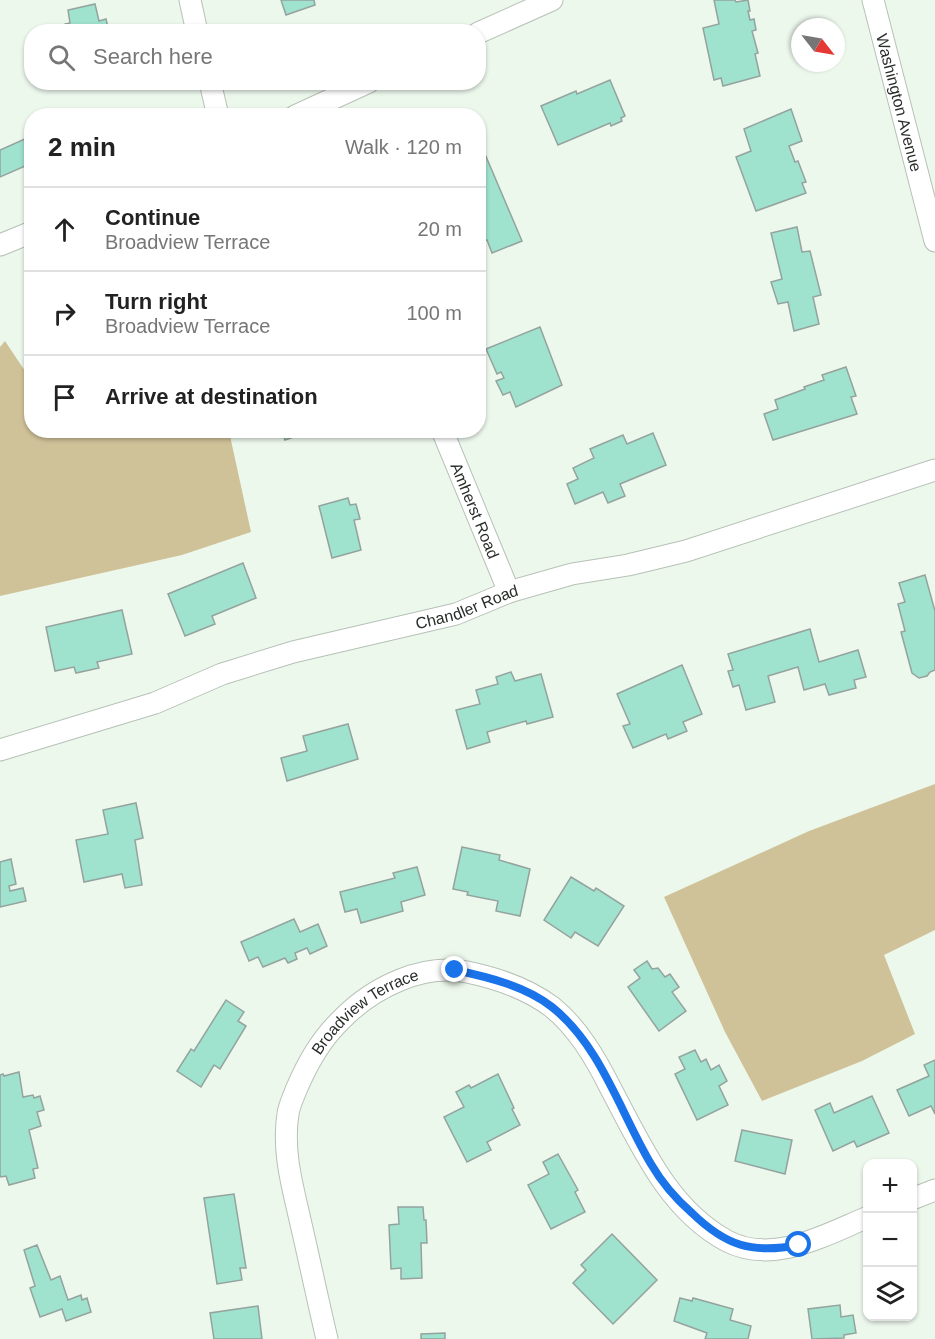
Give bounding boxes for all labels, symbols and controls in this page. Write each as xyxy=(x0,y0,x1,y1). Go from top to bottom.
north arrow xyxy=(791,18,845,72)
search box xyxy=(24,24,486,90)
street label: Washington Avenue xyxy=(873,32,925,174)
icon: search xyxy=(45,41,78,74)
text: Search here xyxy=(93,44,213,69)
text: 2 min xyxy=(48,132,116,162)
text: Walk · 120 m xyxy=(345,136,462,158)
text: Continue xyxy=(105,205,200,230)
icon: ahead xyxy=(48,213,81,246)
text: 20 m xyxy=(418,218,462,240)
text: Broadview Terrace xyxy=(105,231,270,253)
text: Turn right xyxy=(105,289,207,314)
icon: right xyxy=(48,297,81,330)
text: 100 m xyxy=(406,302,462,324)
text: Broadview Terrace xyxy=(105,315,270,337)
icon: arrive xyxy=(48,381,81,414)
text: Arrive at destination xyxy=(105,384,318,409)
street label: Amherst Road xyxy=(447,460,502,561)
street label: Chandler Road xyxy=(414,582,520,632)
route end xyxy=(441,956,467,982)
street label: Broadview Terrace xyxy=(308,966,421,1057)
map controls xyxy=(863,1159,917,1321)
button: + xyxy=(863,1159,917,1213)
button: − xyxy=(863,1213,917,1267)
route start xyxy=(785,1231,811,1257)
button: layers xyxy=(863,1267,917,1321)

